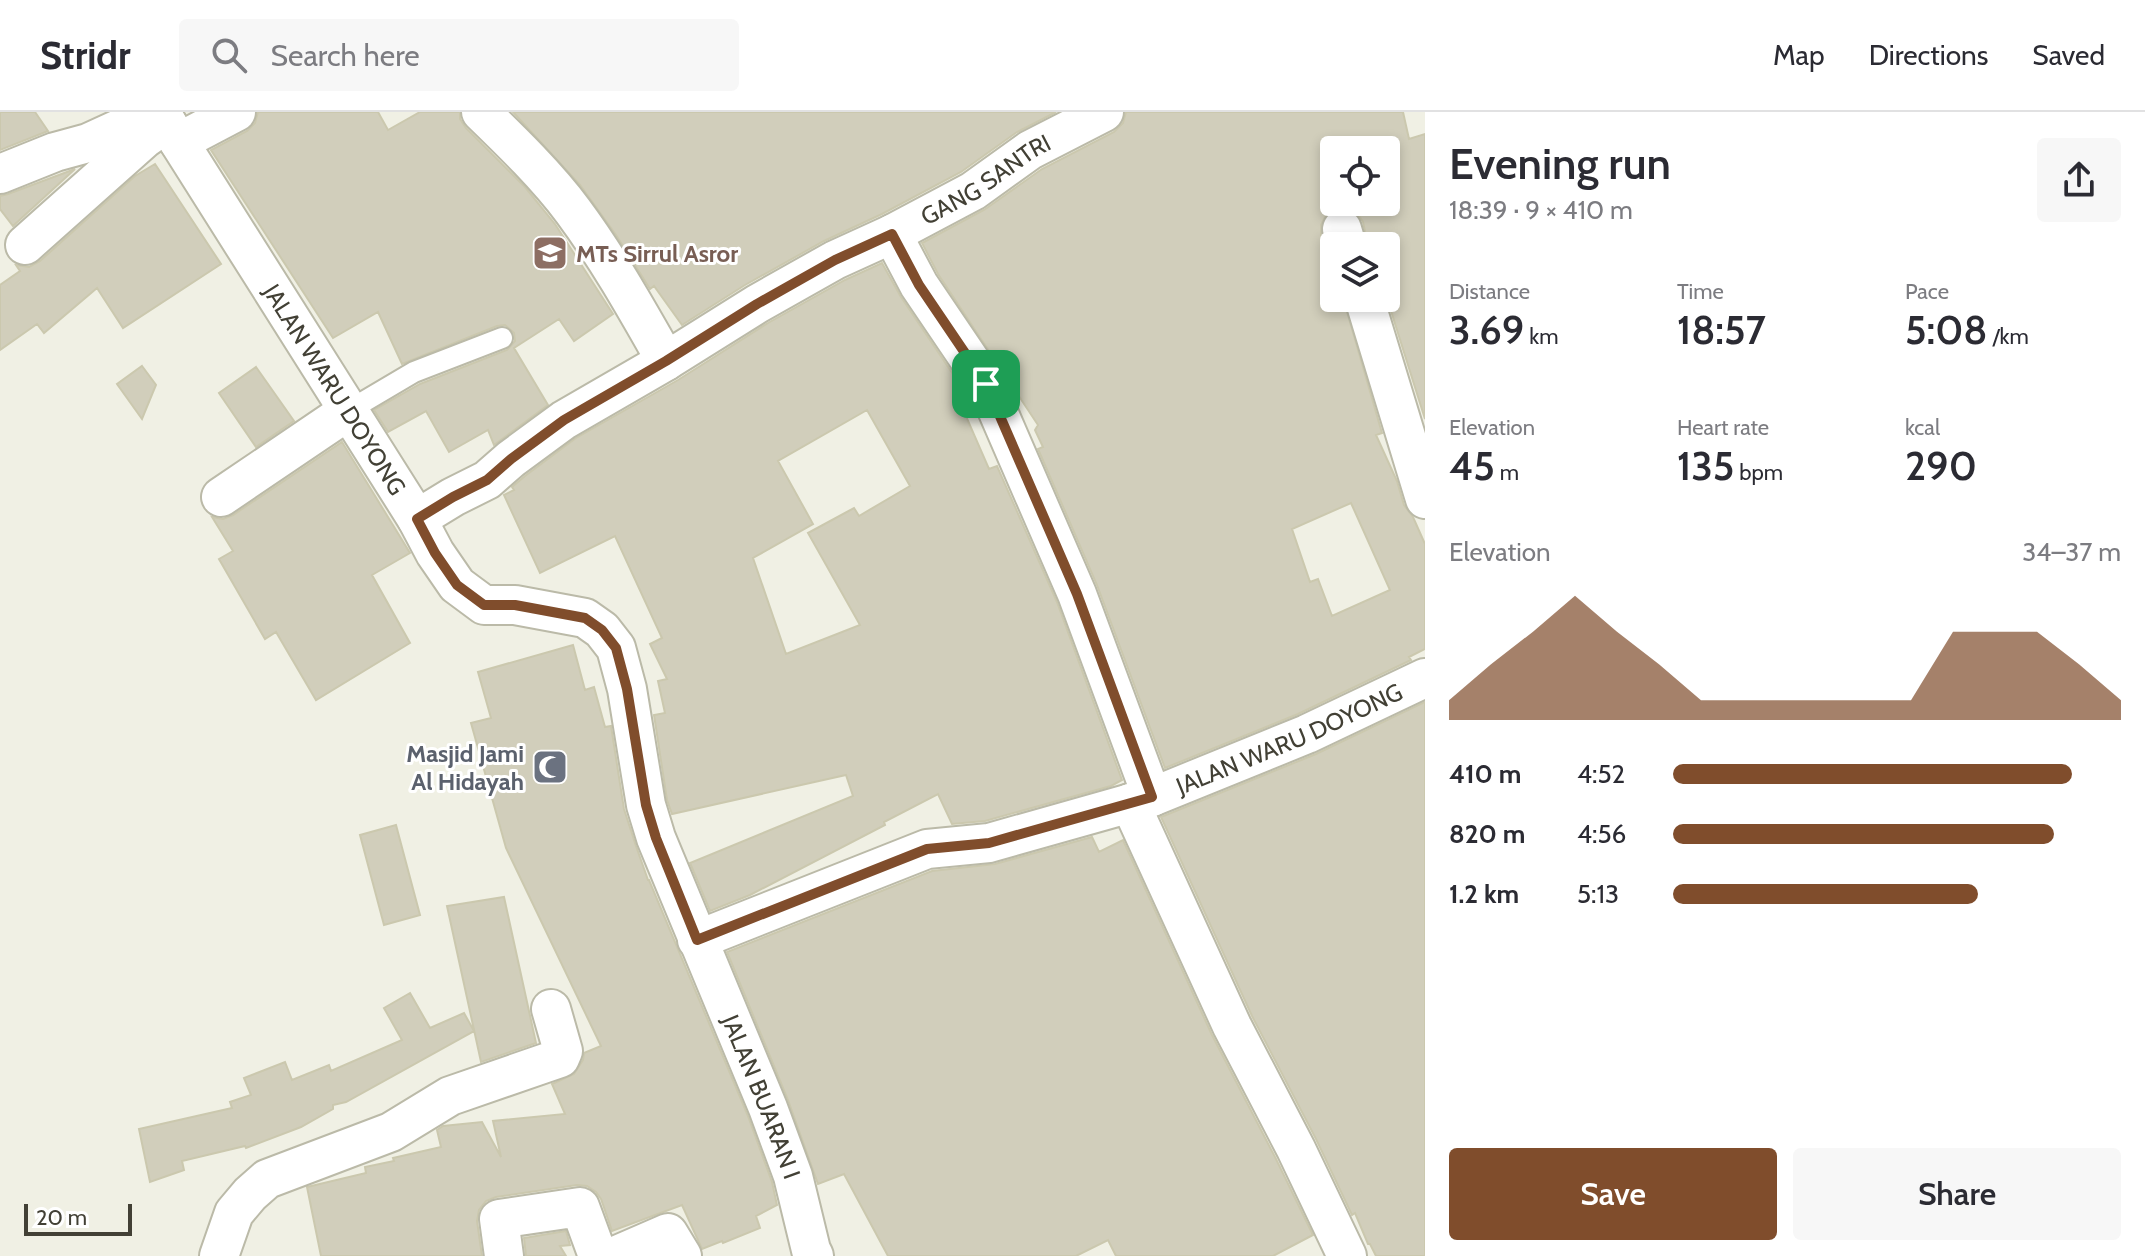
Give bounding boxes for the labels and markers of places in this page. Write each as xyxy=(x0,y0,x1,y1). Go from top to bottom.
school or university icon: MTs Sirrul Asror xyxy=(531,234,569,272)
place label: MTs Sirrul Asror xyxy=(576,239,738,268)
pin xyxy=(952,350,1020,418)
place label: Masjid Jami Al Hidayah xyxy=(406,739,524,796)
mosque icon: Masjid Jami Al Hidayah xyxy=(531,748,569,786)

